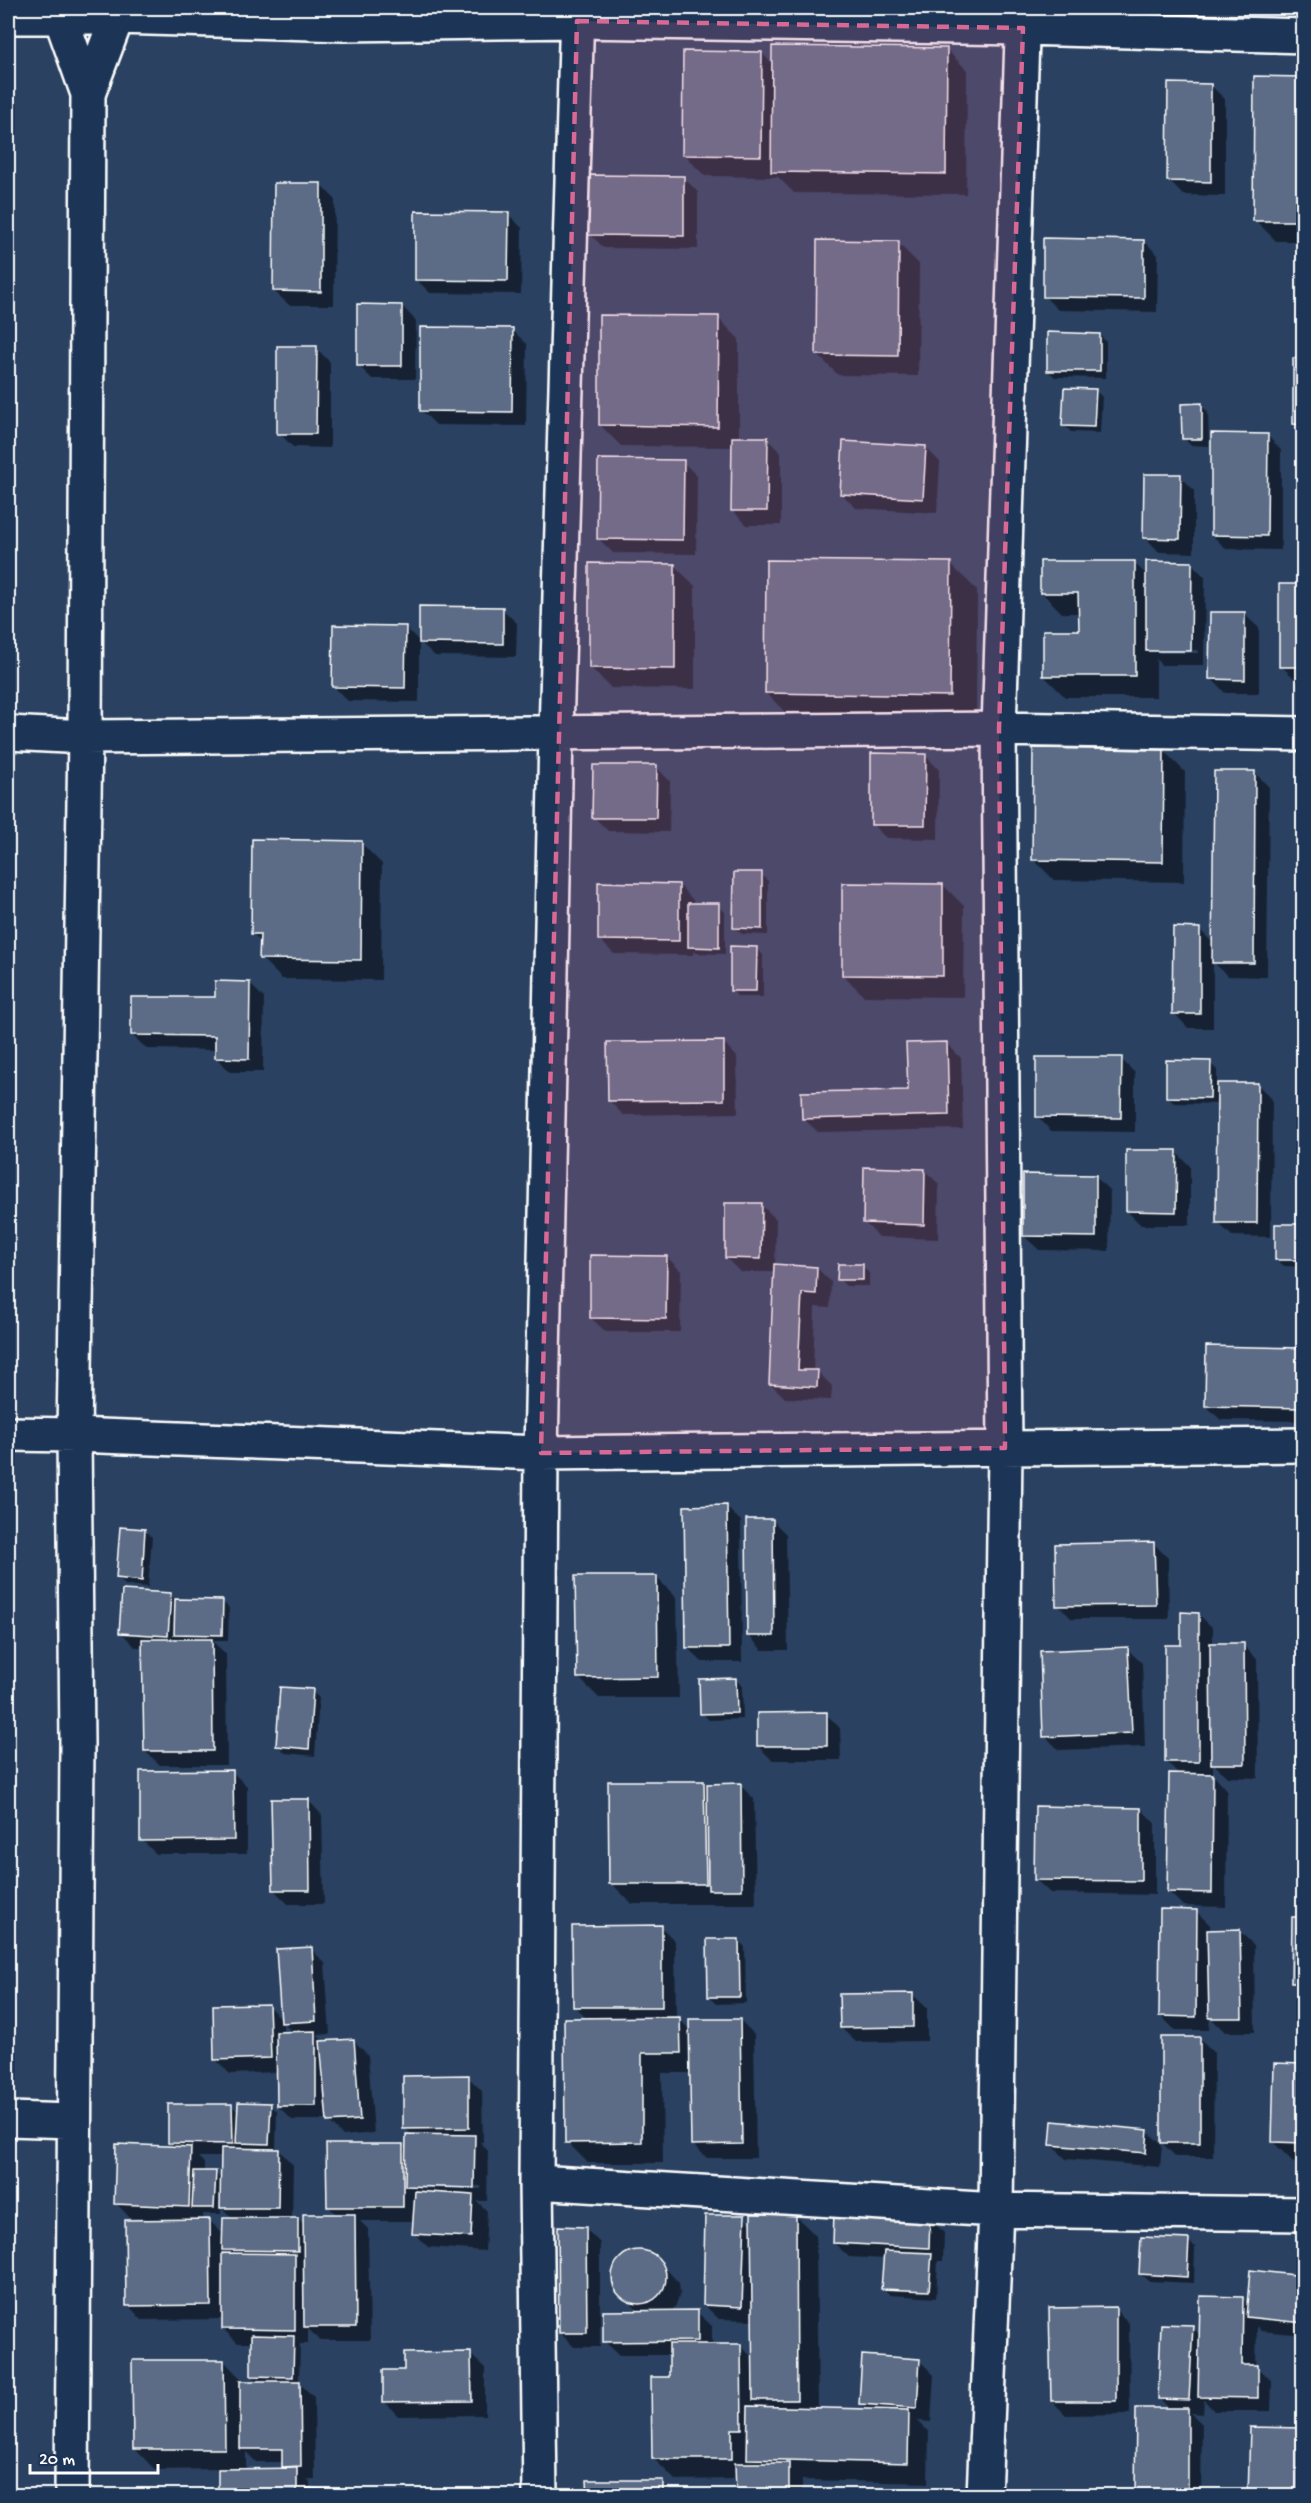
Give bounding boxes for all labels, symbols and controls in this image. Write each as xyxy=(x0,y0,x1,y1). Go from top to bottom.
scale bar xyxy=(30,2437,158,2475)
text: 20 m xyxy=(39,2450,75,2471)

